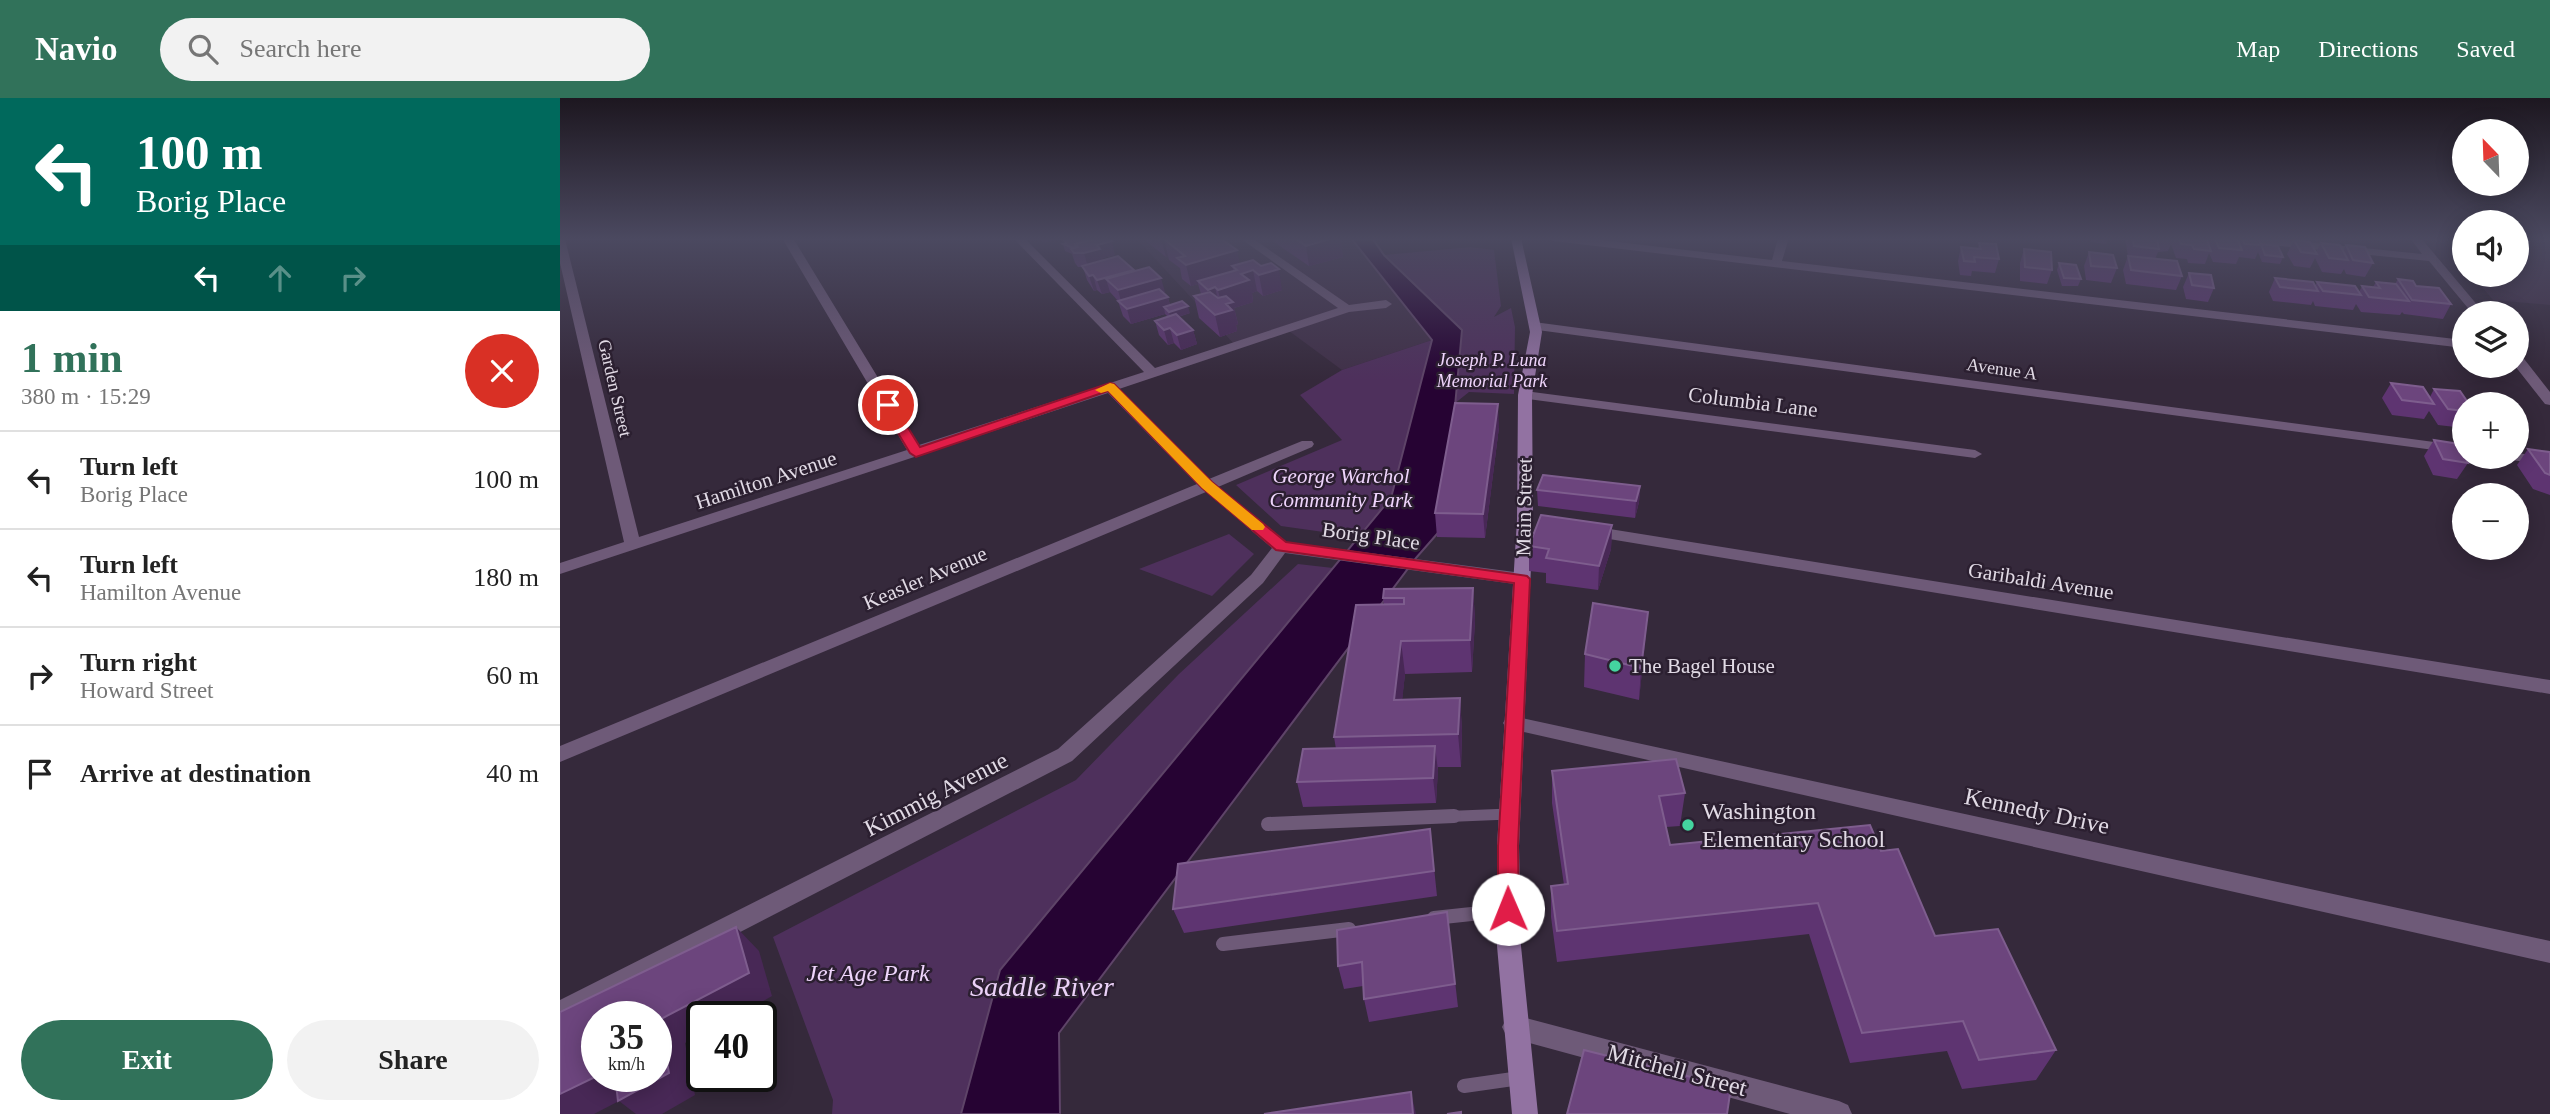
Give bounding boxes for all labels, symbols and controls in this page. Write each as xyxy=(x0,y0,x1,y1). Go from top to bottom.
search box xyxy=(160,18,650,81)
icon: search xyxy=(184,30,222,68)
text: Navio xyxy=(35,31,118,67)
text: Search here xyxy=(240,34,361,63)
text: Map xyxy=(2236,36,2280,62)
text: Directions xyxy=(2318,36,2418,62)
text: Saved xyxy=(2456,36,2515,62)
north arrow xyxy=(2452,119,2529,196)
map controls xyxy=(2452,119,2529,560)
text: 100 m xyxy=(136,125,263,180)
icon: left xyxy=(21,126,112,217)
text: Borig Place xyxy=(136,183,286,219)
button: sound xyxy=(2452,210,2529,287)
icon: left xyxy=(188,259,226,297)
icon: ahead xyxy=(261,259,299,297)
icon: right xyxy=(334,259,372,297)
button: layers xyxy=(2452,301,2529,378)
button: close xyxy=(465,334,539,408)
text: 1 min xyxy=(21,335,123,381)
street label: Garden Street xyxy=(594,337,636,439)
park label: Joseph P. Luna Memorial Park xyxy=(1436,350,1548,391)
street label: Avenue A xyxy=(1965,354,2039,384)
pin xyxy=(858,375,918,435)
street label: Columbia Lane xyxy=(1687,382,1819,422)
text: 380 m · 15:29 xyxy=(21,384,151,409)
icon: arrive xyxy=(869,386,907,424)
button: + xyxy=(2452,392,2529,469)
street label: Hamilton Avenue xyxy=(692,446,840,514)
text: Turn left xyxy=(80,452,178,481)
street label: Main Street xyxy=(1511,457,1537,556)
icon: left xyxy=(21,461,59,499)
park label: George Warchol Community Park xyxy=(1270,464,1413,512)
text: 100 m xyxy=(473,465,539,494)
text: Borig Place xyxy=(80,482,188,507)
button: − xyxy=(2452,483,2529,560)
street label: Borig Place xyxy=(1321,517,1421,555)
street label: Keasler Avenue xyxy=(860,541,990,615)
text: Turn left xyxy=(80,550,178,579)
street label: Garibaldi Avenue xyxy=(1966,558,2116,604)
icon: left xyxy=(21,559,59,597)
text: 180 m xyxy=(473,563,539,592)
text: Hamilton Avenue xyxy=(80,580,241,605)
text: Turn right xyxy=(80,648,197,677)
place label: The Bagel House xyxy=(1629,654,1775,678)
icon: right xyxy=(21,657,59,695)
marker: The Bagel House xyxy=(1607,658,1623,674)
text: 60 m xyxy=(486,661,539,690)
text: Howard Street xyxy=(80,678,214,703)
street label: Kimmig Avenue xyxy=(860,747,1012,841)
icon: arrive xyxy=(21,755,59,793)
text: Arrive at destination xyxy=(80,759,311,788)
text: 40 m xyxy=(486,759,539,788)
street label: Kennedy Drive xyxy=(1962,783,2112,839)
place label: Washington Elementary School xyxy=(1702,798,1886,852)
marker: Washington Elementary School xyxy=(1680,817,1696,833)
position arrow xyxy=(1471,872,1545,946)
park label: Jet Age Park xyxy=(806,960,930,986)
water label: Saddle River xyxy=(970,971,1114,1002)
speed limit sign: 40 xyxy=(686,1001,777,1092)
text: 35 xyxy=(609,1018,644,1057)
button: Exit xyxy=(21,1020,273,1100)
button: Share xyxy=(287,1020,539,1100)
street label: Mitchell Street xyxy=(1604,1039,1750,1101)
text: km/h xyxy=(608,1054,645,1074)

